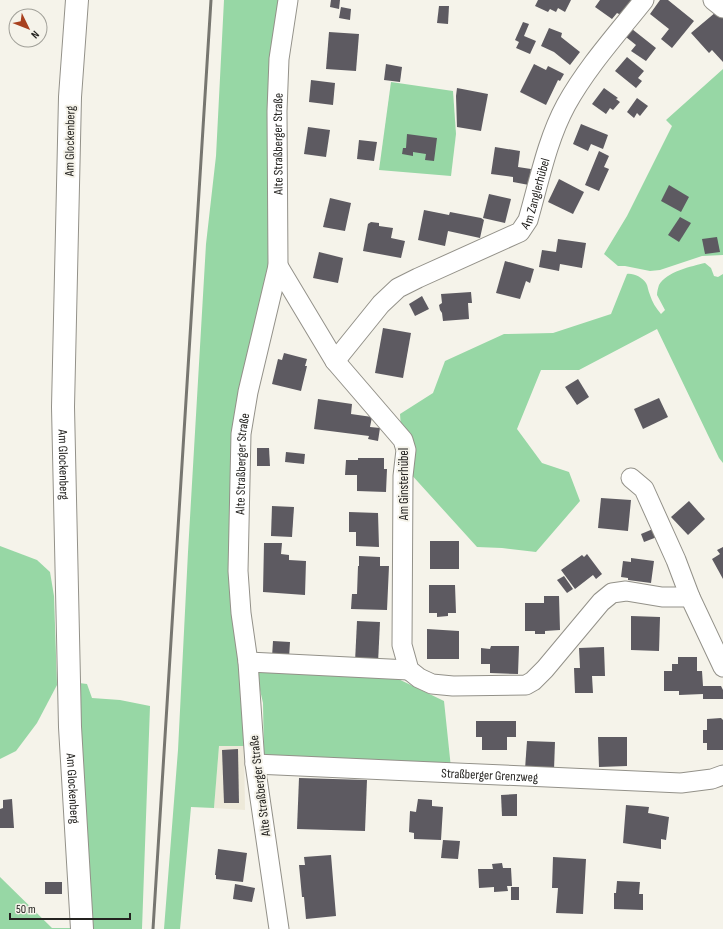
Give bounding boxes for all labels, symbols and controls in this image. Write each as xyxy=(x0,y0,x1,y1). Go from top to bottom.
north arrow xyxy=(8,8,48,48)
text: N xyxy=(28,28,42,41)
street label: Alte Straßberger Straße xyxy=(270,93,287,196)
street label: Am Glockenberg xyxy=(61,106,79,177)
street label: Am Zanglerhübel xyxy=(517,156,554,233)
street label: Alte Straßberger Straße xyxy=(232,412,253,516)
street label: Am Glockenberg xyxy=(54,428,72,500)
street label: Am Ginsterhübel xyxy=(396,448,412,521)
street label: Alte Straßberger Straße xyxy=(246,734,274,838)
street label: Am Glockenberg xyxy=(63,752,83,824)
street label: Straßberger Grenzweg xyxy=(441,765,539,786)
scale bar xyxy=(10,895,130,921)
text: 50 m xyxy=(16,902,36,917)

